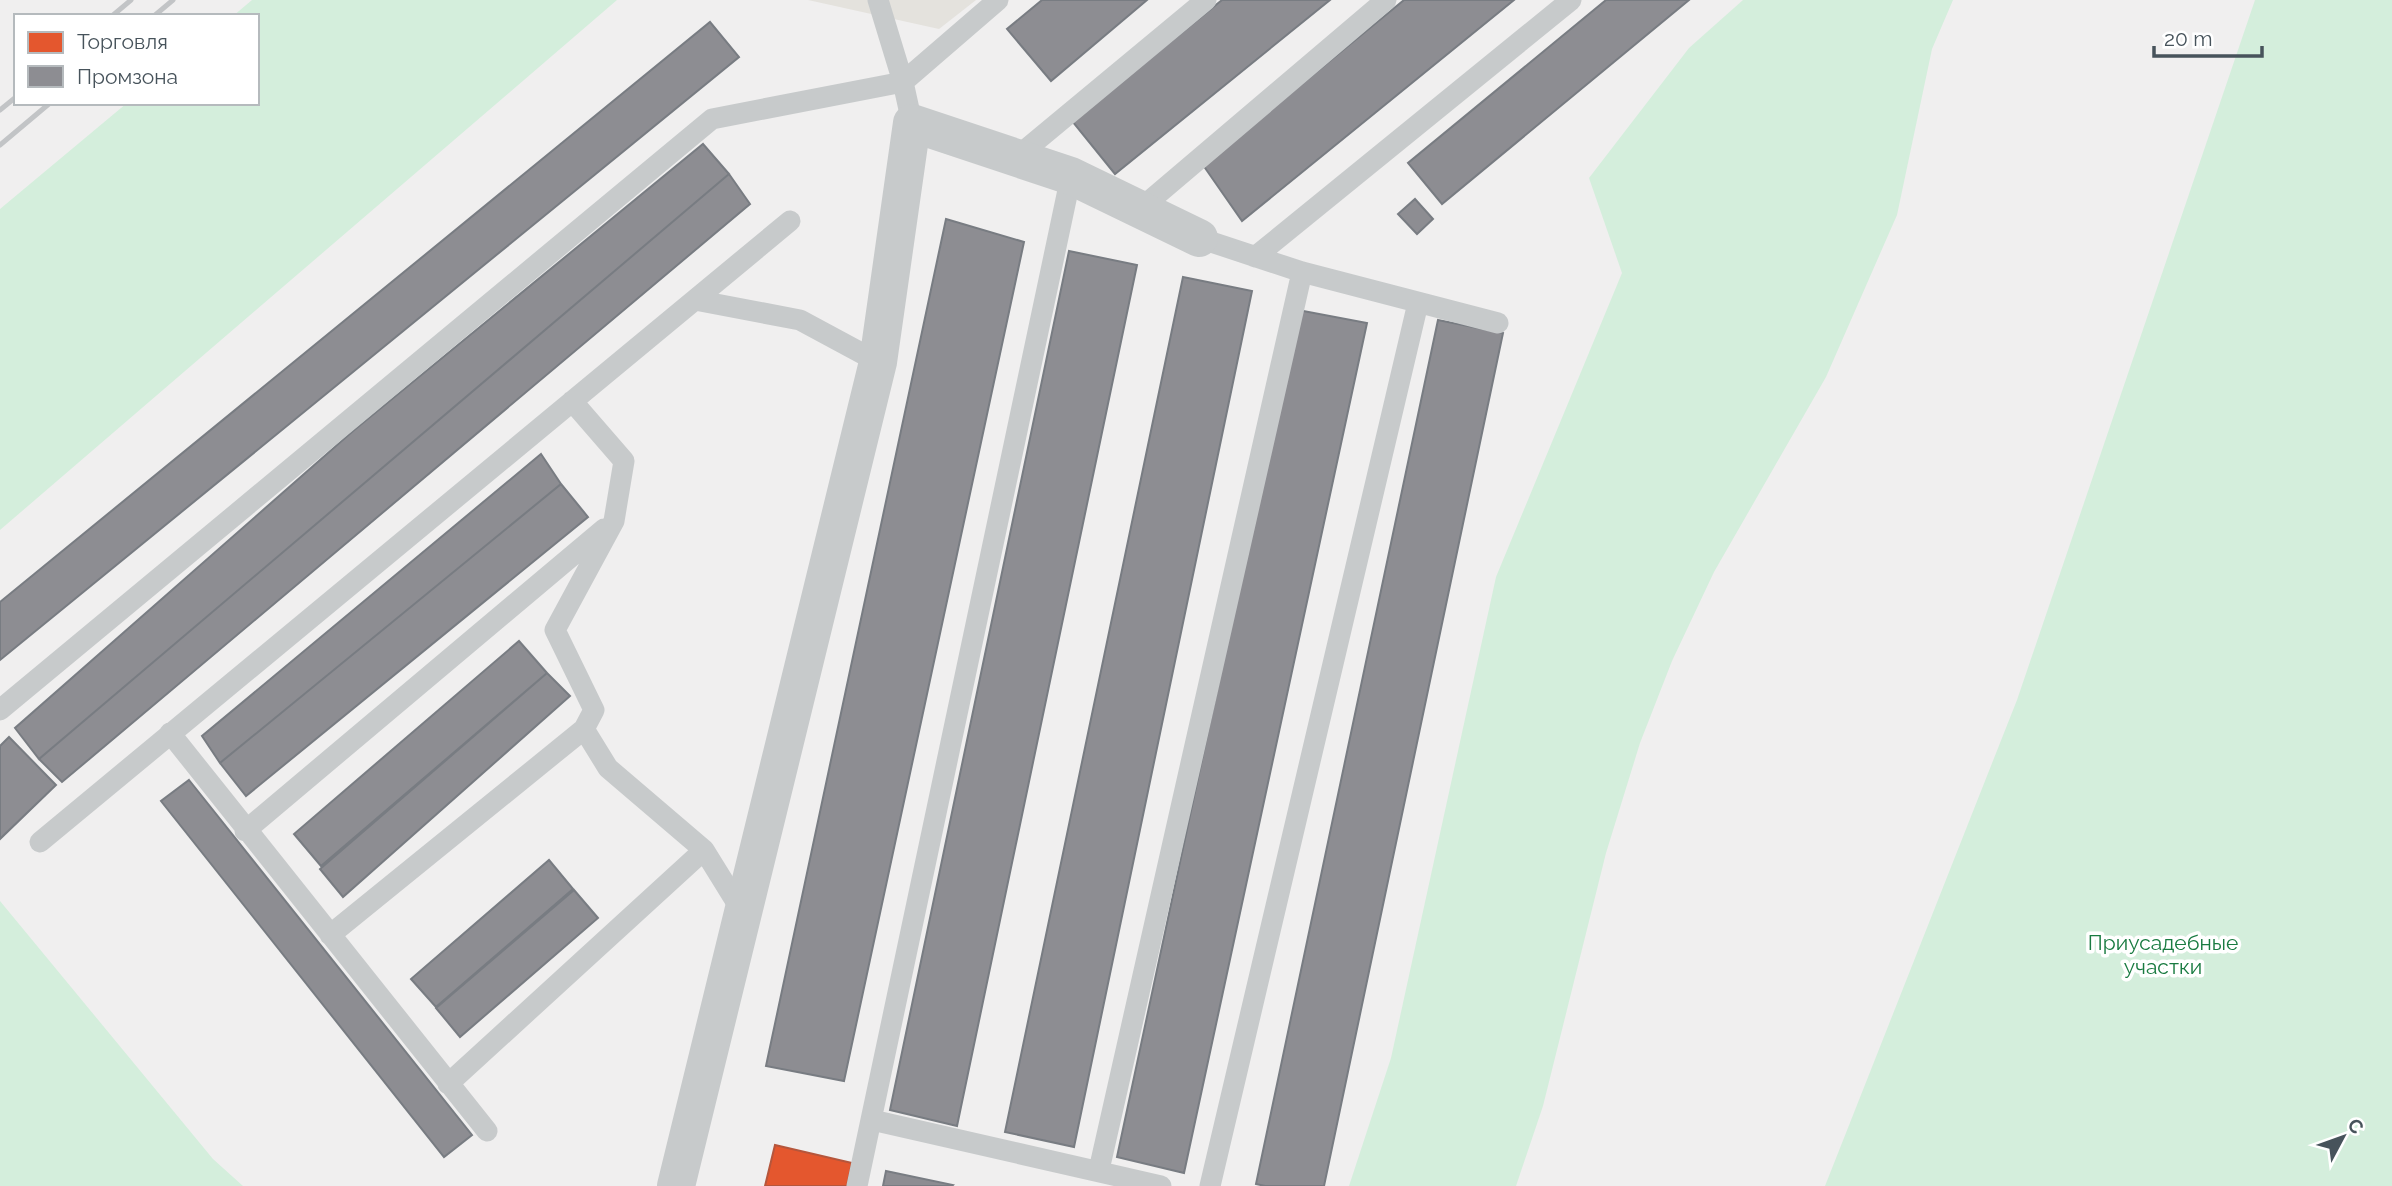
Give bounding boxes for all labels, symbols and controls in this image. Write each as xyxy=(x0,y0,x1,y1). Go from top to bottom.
legend xyxy=(14,14,259,105)
scale bar xyxy=(2154,14,2262,58)
text: 20 m xyxy=(2164,26,2212,51)
text: Торговля xyxy=(77,29,168,54)
text: Промзона xyxy=(77,64,178,89)
park label: Приусадебные участки xyxy=(2088,930,2238,979)
north arrow xyxy=(2308,1102,2378,1172)
text: С xyxy=(2343,1114,2368,1138)

